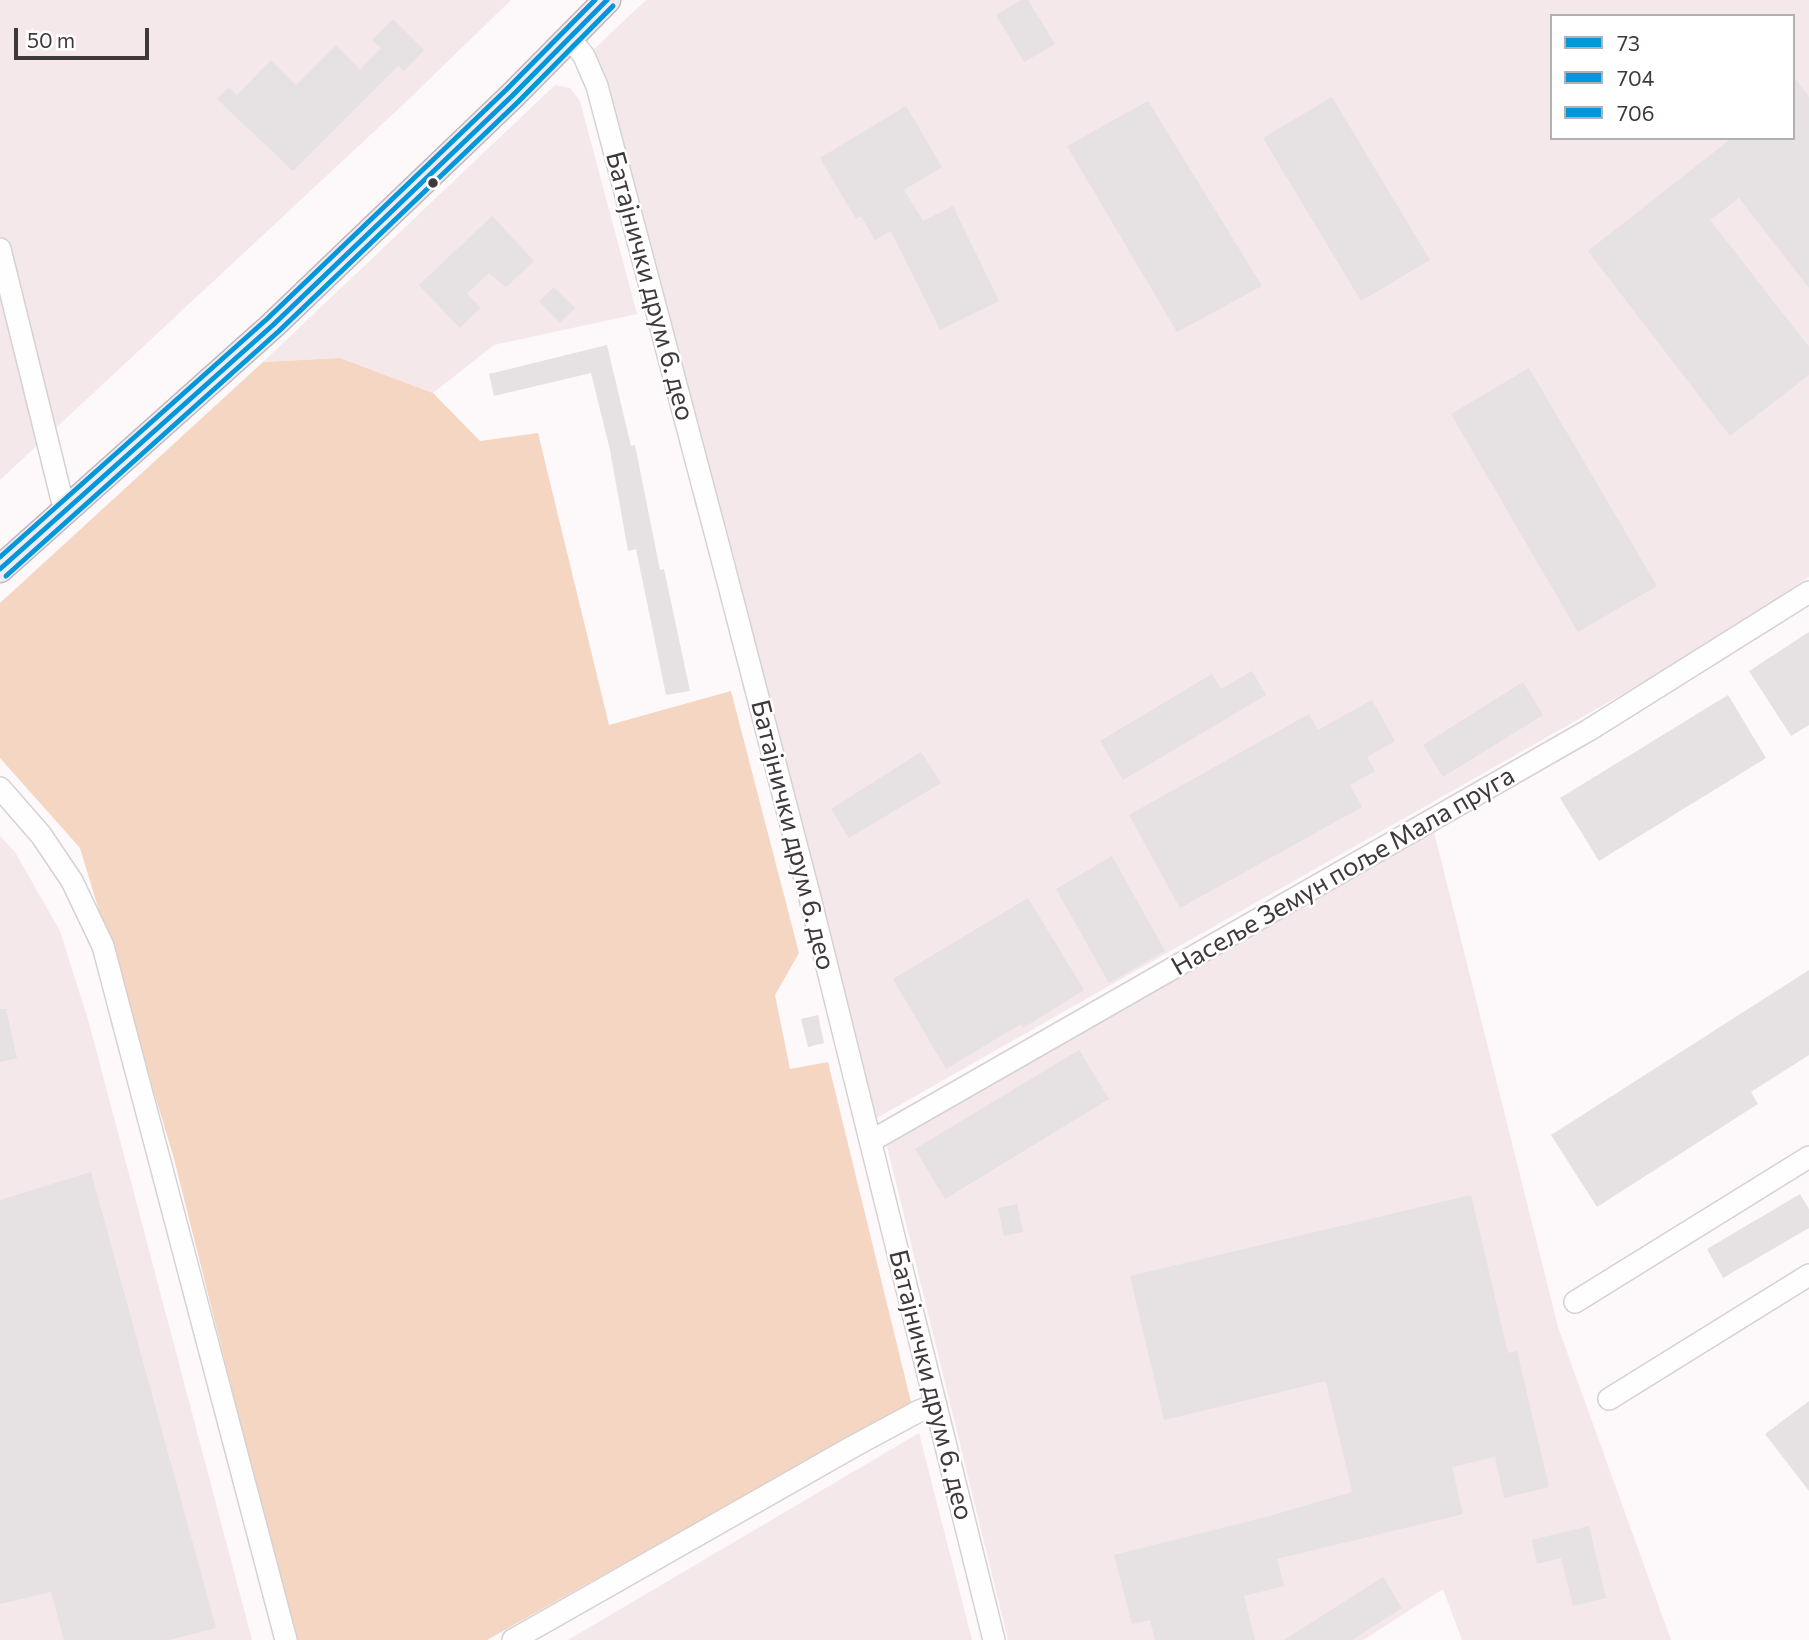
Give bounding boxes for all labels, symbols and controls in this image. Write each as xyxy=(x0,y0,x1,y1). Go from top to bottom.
scale bar xyxy=(18,14,152,58)
legend xyxy=(1550,14,1795,140)
text: 50 m xyxy=(27,27,75,52)
text: 73 xyxy=(1617,30,1640,55)
text: 704 xyxy=(1617,65,1654,90)
text: 706 xyxy=(1617,100,1654,125)
street label: Батајнички друм 6. део xyxy=(599,148,701,424)
unlabelled marker xyxy=(426,176,440,190)
street label: Батајнички друм 6. део xyxy=(744,697,842,973)
street label: Насеље Земун поље Мала пруга xyxy=(1166,760,1520,982)
street label: Батајнички друм 6. део xyxy=(882,1247,980,1523)

